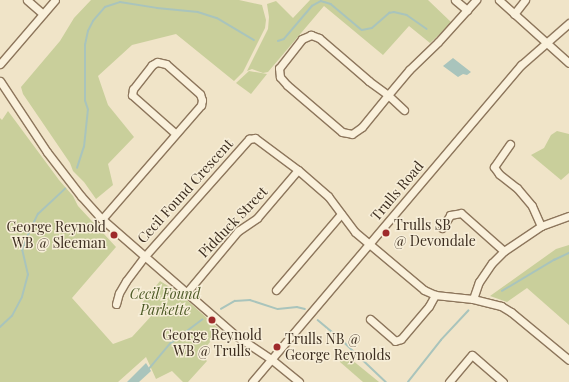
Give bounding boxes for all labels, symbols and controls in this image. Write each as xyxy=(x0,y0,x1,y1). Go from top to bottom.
street label: Cecil Found Crescent xyxy=(134,135,236,247)
street label: Trulls Road xyxy=(367,158,427,224)
street label: Pidduck Street xyxy=(195,183,271,261)
place label: Trulls SB @ Devondale xyxy=(394,217,476,250)
place label: George Reynold WB @ Sleeman xyxy=(6,219,106,252)
marker: Trulls SB @ Devondale xyxy=(381,228,391,238)
marker: George Reynold WB @ Sleeman xyxy=(109,230,119,240)
park label: Cecil Found Parkette xyxy=(129,286,201,318)
marker: George Reynold WB @ Trulls xyxy=(207,315,217,325)
place label: George Reynold WB @ Trulls xyxy=(162,327,262,360)
place label: Trulls NB @ George Reynolds xyxy=(285,331,391,364)
marker: Trulls NB @ George Reynolds xyxy=(272,342,282,352)

